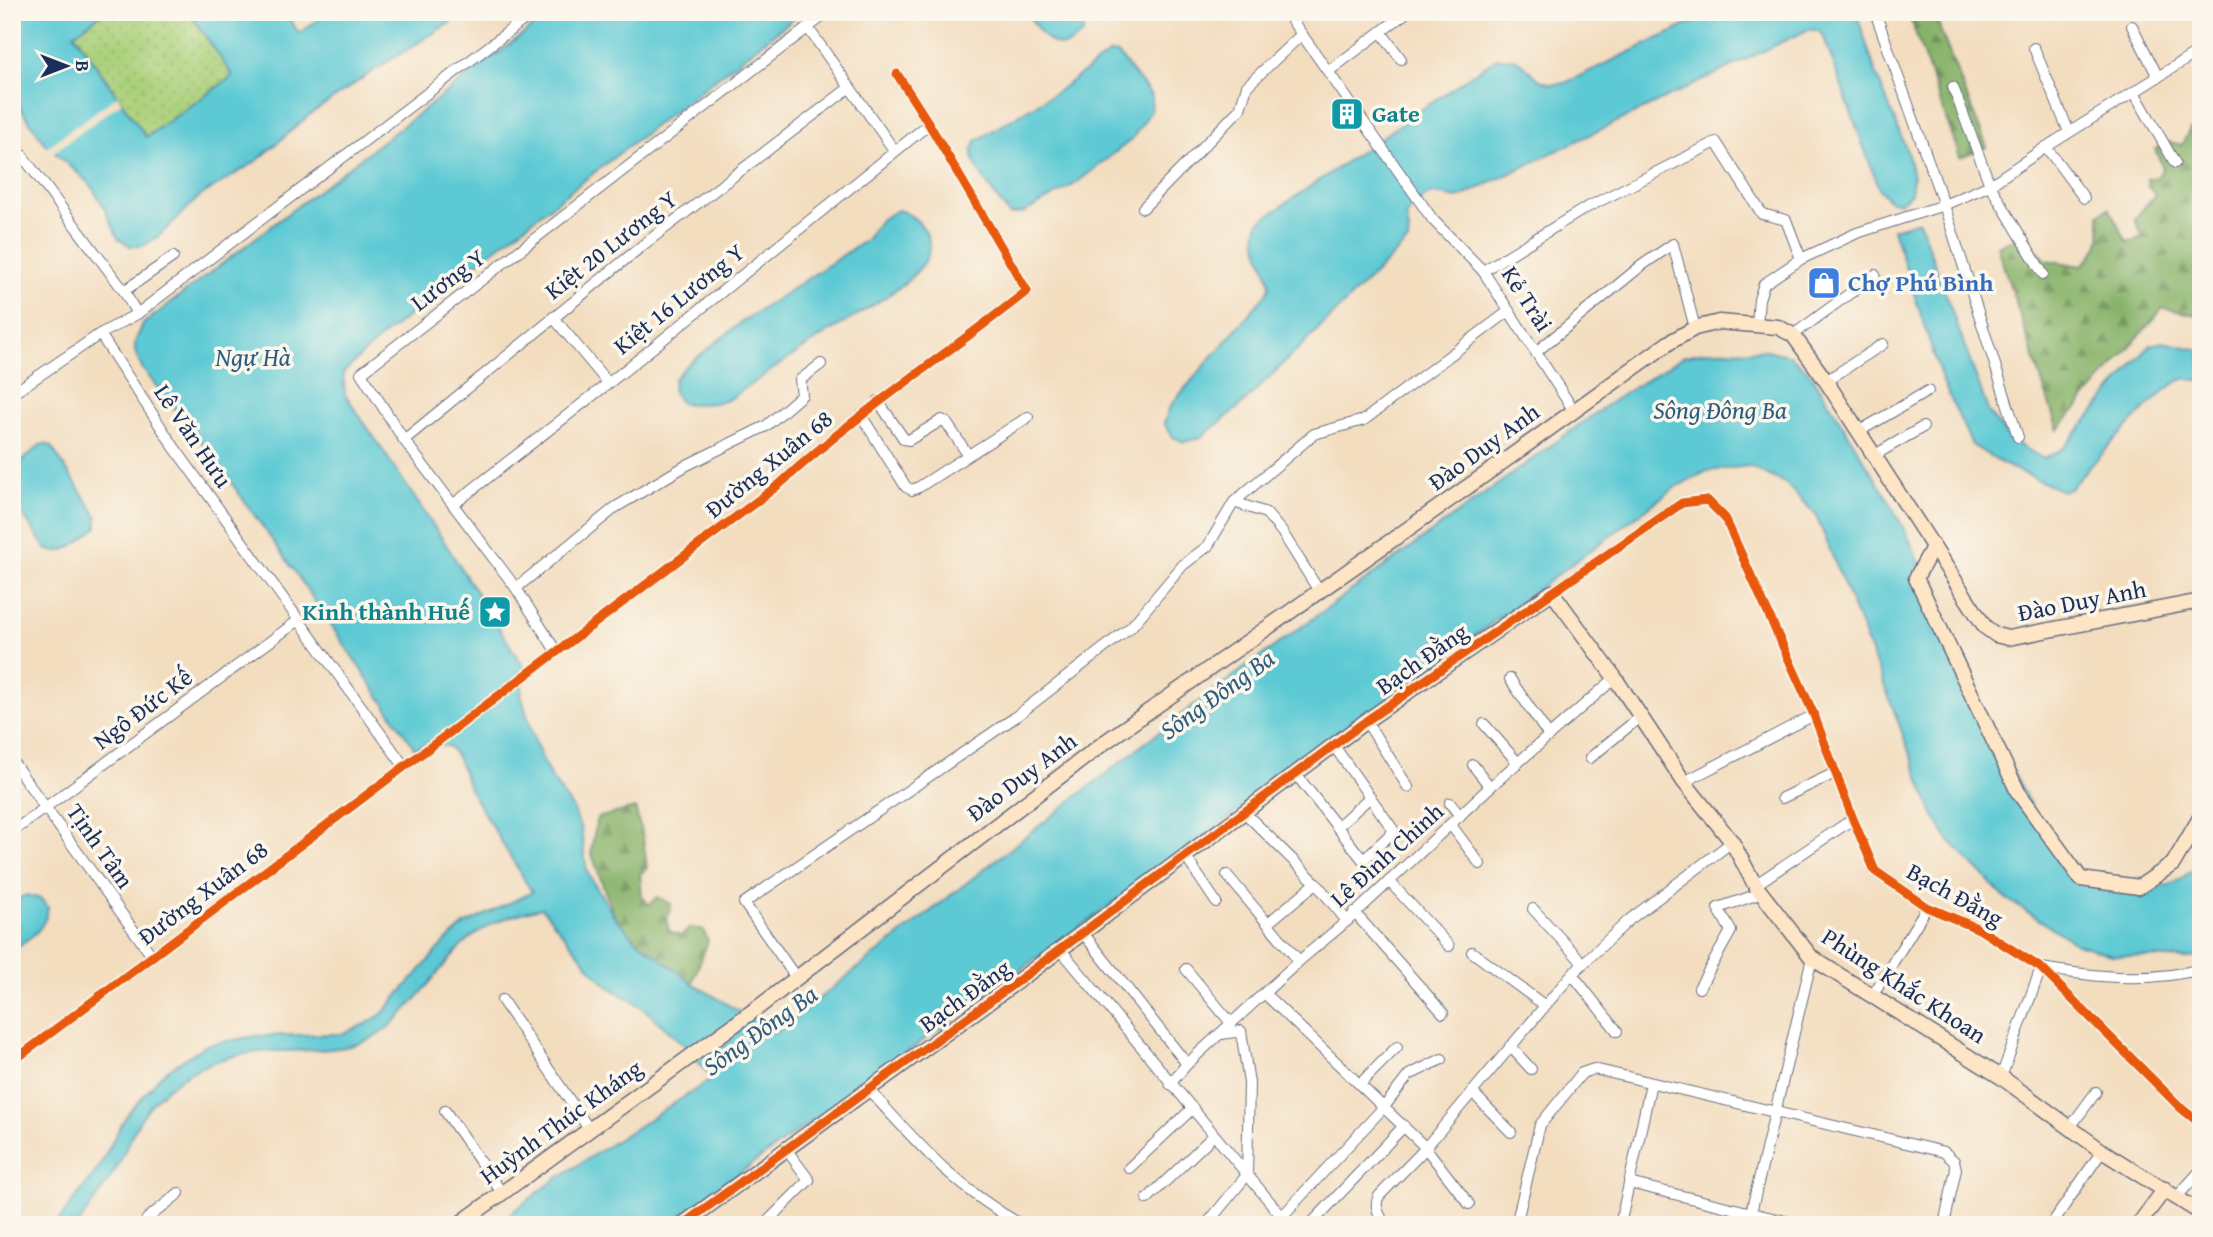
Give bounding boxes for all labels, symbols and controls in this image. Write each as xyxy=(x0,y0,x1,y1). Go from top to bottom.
north arrow xyxy=(32,32,102,102)
text: B xyxy=(69,60,97,72)
building icon: Gate xyxy=(1328,95,1366,133)
place label: Gate xyxy=(1372,96,1420,131)
street label: Kiệt 20 Lương Y xyxy=(537,182,684,308)
street label: Kiệt 16 Lương Y xyxy=(606,235,752,362)
street label: Lương Y xyxy=(403,240,492,319)
street label: Kẻ Trài xyxy=(1493,259,1562,339)
shop icon: Chợ Phú Bình xyxy=(1805,264,1843,302)
place label: Chợ Phú Bình xyxy=(1848,265,1993,300)
water label: Ngự Hà xyxy=(214,337,291,376)
street label: Lê Văn Hưu xyxy=(146,377,241,495)
water label: Sông Đông Ba xyxy=(1653,390,1787,429)
street label: Đào Duy Anh xyxy=(1421,394,1547,499)
street label: Đường Xuân 68 xyxy=(697,401,840,526)
street label: Đào Duy Anh xyxy=(2015,571,2149,630)
place icon: Kinh thành Huế xyxy=(476,593,514,631)
place label: Kinh thành Huế xyxy=(302,594,470,629)
street label: Bạch Đằng xyxy=(1369,614,1475,703)
water label: Sông Đông Ba xyxy=(1151,638,1282,749)
street label: Ngô Đức Kế xyxy=(86,660,200,758)
street label: Đào Duy Anh xyxy=(959,723,1084,830)
street label: Lê Đình Chinh xyxy=(1322,794,1452,915)
street label: Tịnh Tâm xyxy=(58,796,143,896)
street label: Đường Xuân 68 xyxy=(130,832,275,953)
street label: Bạch Đằng xyxy=(1901,854,2010,935)
street label: Phùng Khắc Khoan xyxy=(1815,919,1994,1052)
street label: Bạch Đằng xyxy=(912,950,1018,1041)
water label: Sông Đông Ba xyxy=(694,974,825,1085)
street label: Huỳnh Thúc Kháng xyxy=(472,1051,649,1193)

